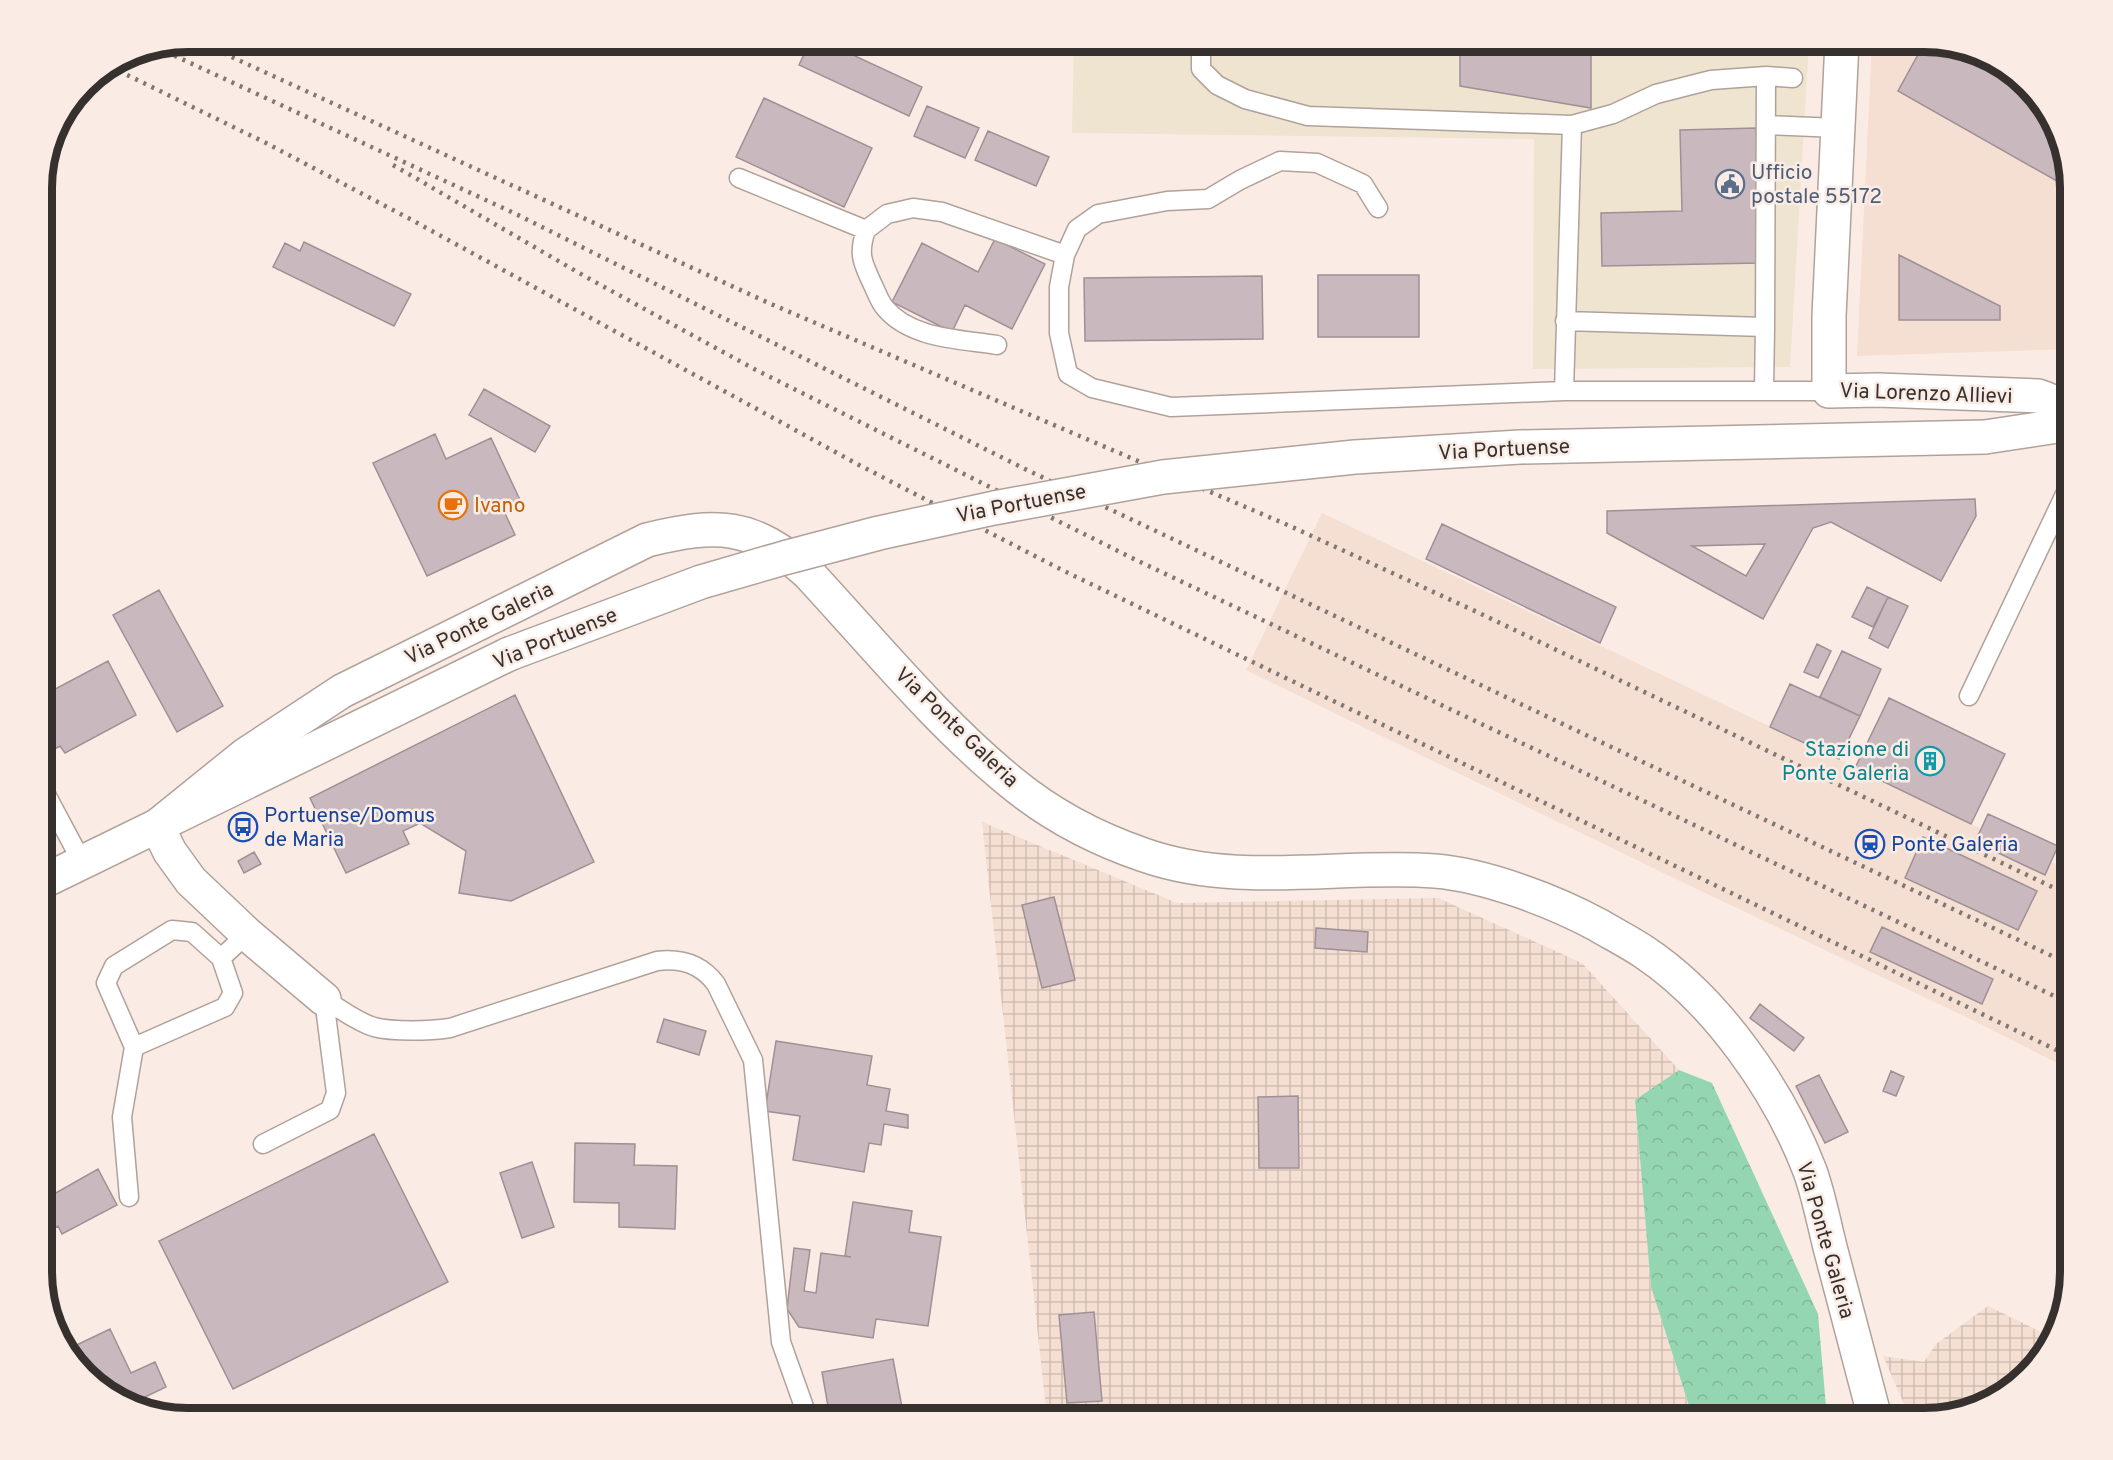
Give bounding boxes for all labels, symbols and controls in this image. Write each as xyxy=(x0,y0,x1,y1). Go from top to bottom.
place label: Ufficio postale 55172 xyxy=(1751,160,1882,211)
public building icon: Ufficio postale 55172 xyxy=(1714,168,1746,200)
street label: Via Lorenzo Allievi xyxy=(1839,378,2013,411)
street label: Via Portuense xyxy=(1438,434,1571,467)
street label: Via Portuense xyxy=(954,479,1089,530)
cafe icon: Ivano xyxy=(437,489,469,521)
place label: Ivano xyxy=(474,493,525,520)
street label: Via Ponte Galeria xyxy=(401,577,559,672)
street label: Via Portuense xyxy=(489,602,622,677)
street label: Via Ponte Galeria xyxy=(888,662,1024,794)
place label: Stazione di Ponte Galeria xyxy=(1782,737,1909,788)
building icon: Stazione di Ponte Galeria xyxy=(1914,745,1946,777)
place label: Portuense/Domus de Maria xyxy=(264,803,435,854)
bus stop icon: Portuense/Domus de Maria xyxy=(227,811,259,843)
station icon: Ponte Galeria xyxy=(1854,828,1886,860)
place label: Ponte Galeria xyxy=(1891,832,2018,859)
street label: Via Ponte Galeria xyxy=(1789,1159,1860,1322)

